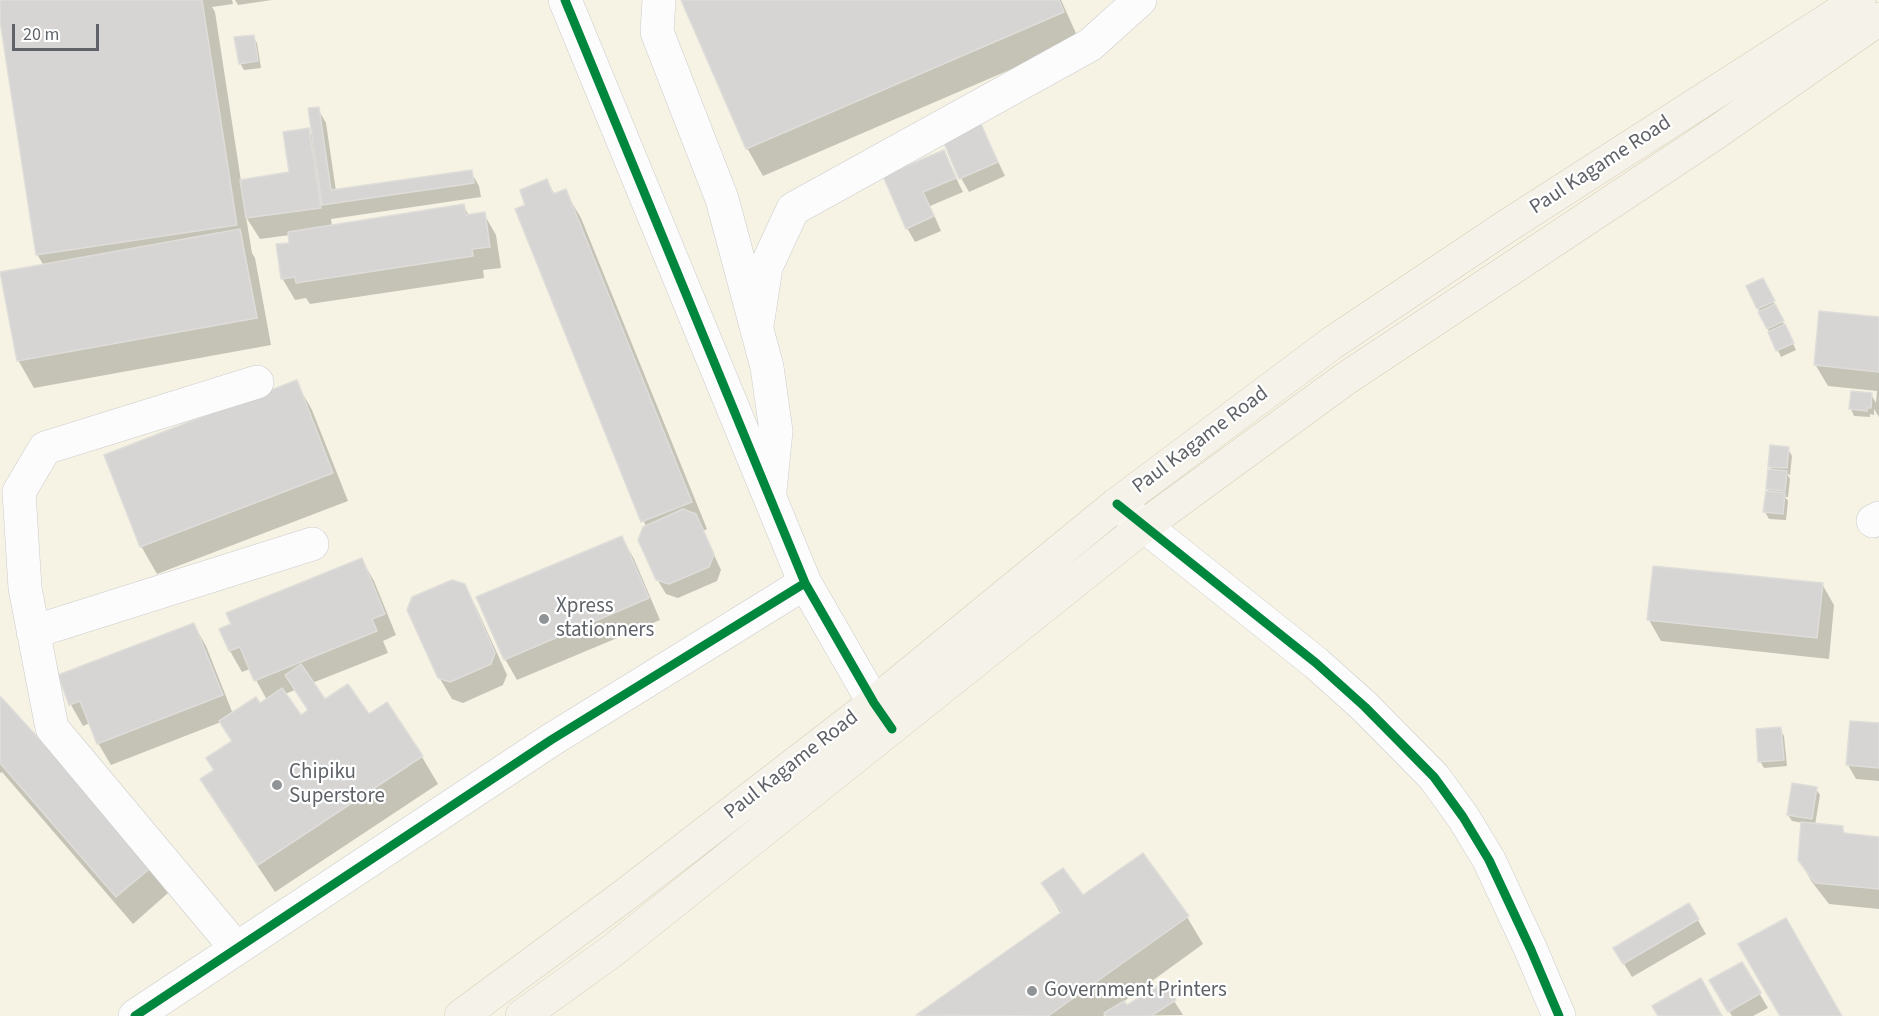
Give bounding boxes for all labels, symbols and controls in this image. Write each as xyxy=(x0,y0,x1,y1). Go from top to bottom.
scale bar xyxy=(15,12,102,50)
text: 20 m xyxy=(23,22,59,47)
street label: Paul Kagame Road xyxy=(1526,111,1676,221)
street label: Paul Kagame Road xyxy=(1128,382,1274,500)
place label: Xpress stationners xyxy=(556,594,654,644)
marker: Xpress stationners xyxy=(537,612,551,626)
street label: Paul Kagame Road xyxy=(720,706,864,826)
place label: Chipiku Superstore xyxy=(289,760,385,810)
marker: Chipiku Superstore xyxy=(270,778,284,792)
place label: Government Printers xyxy=(1044,978,1227,1004)
marker: Government Printers xyxy=(1025,984,1039,998)

